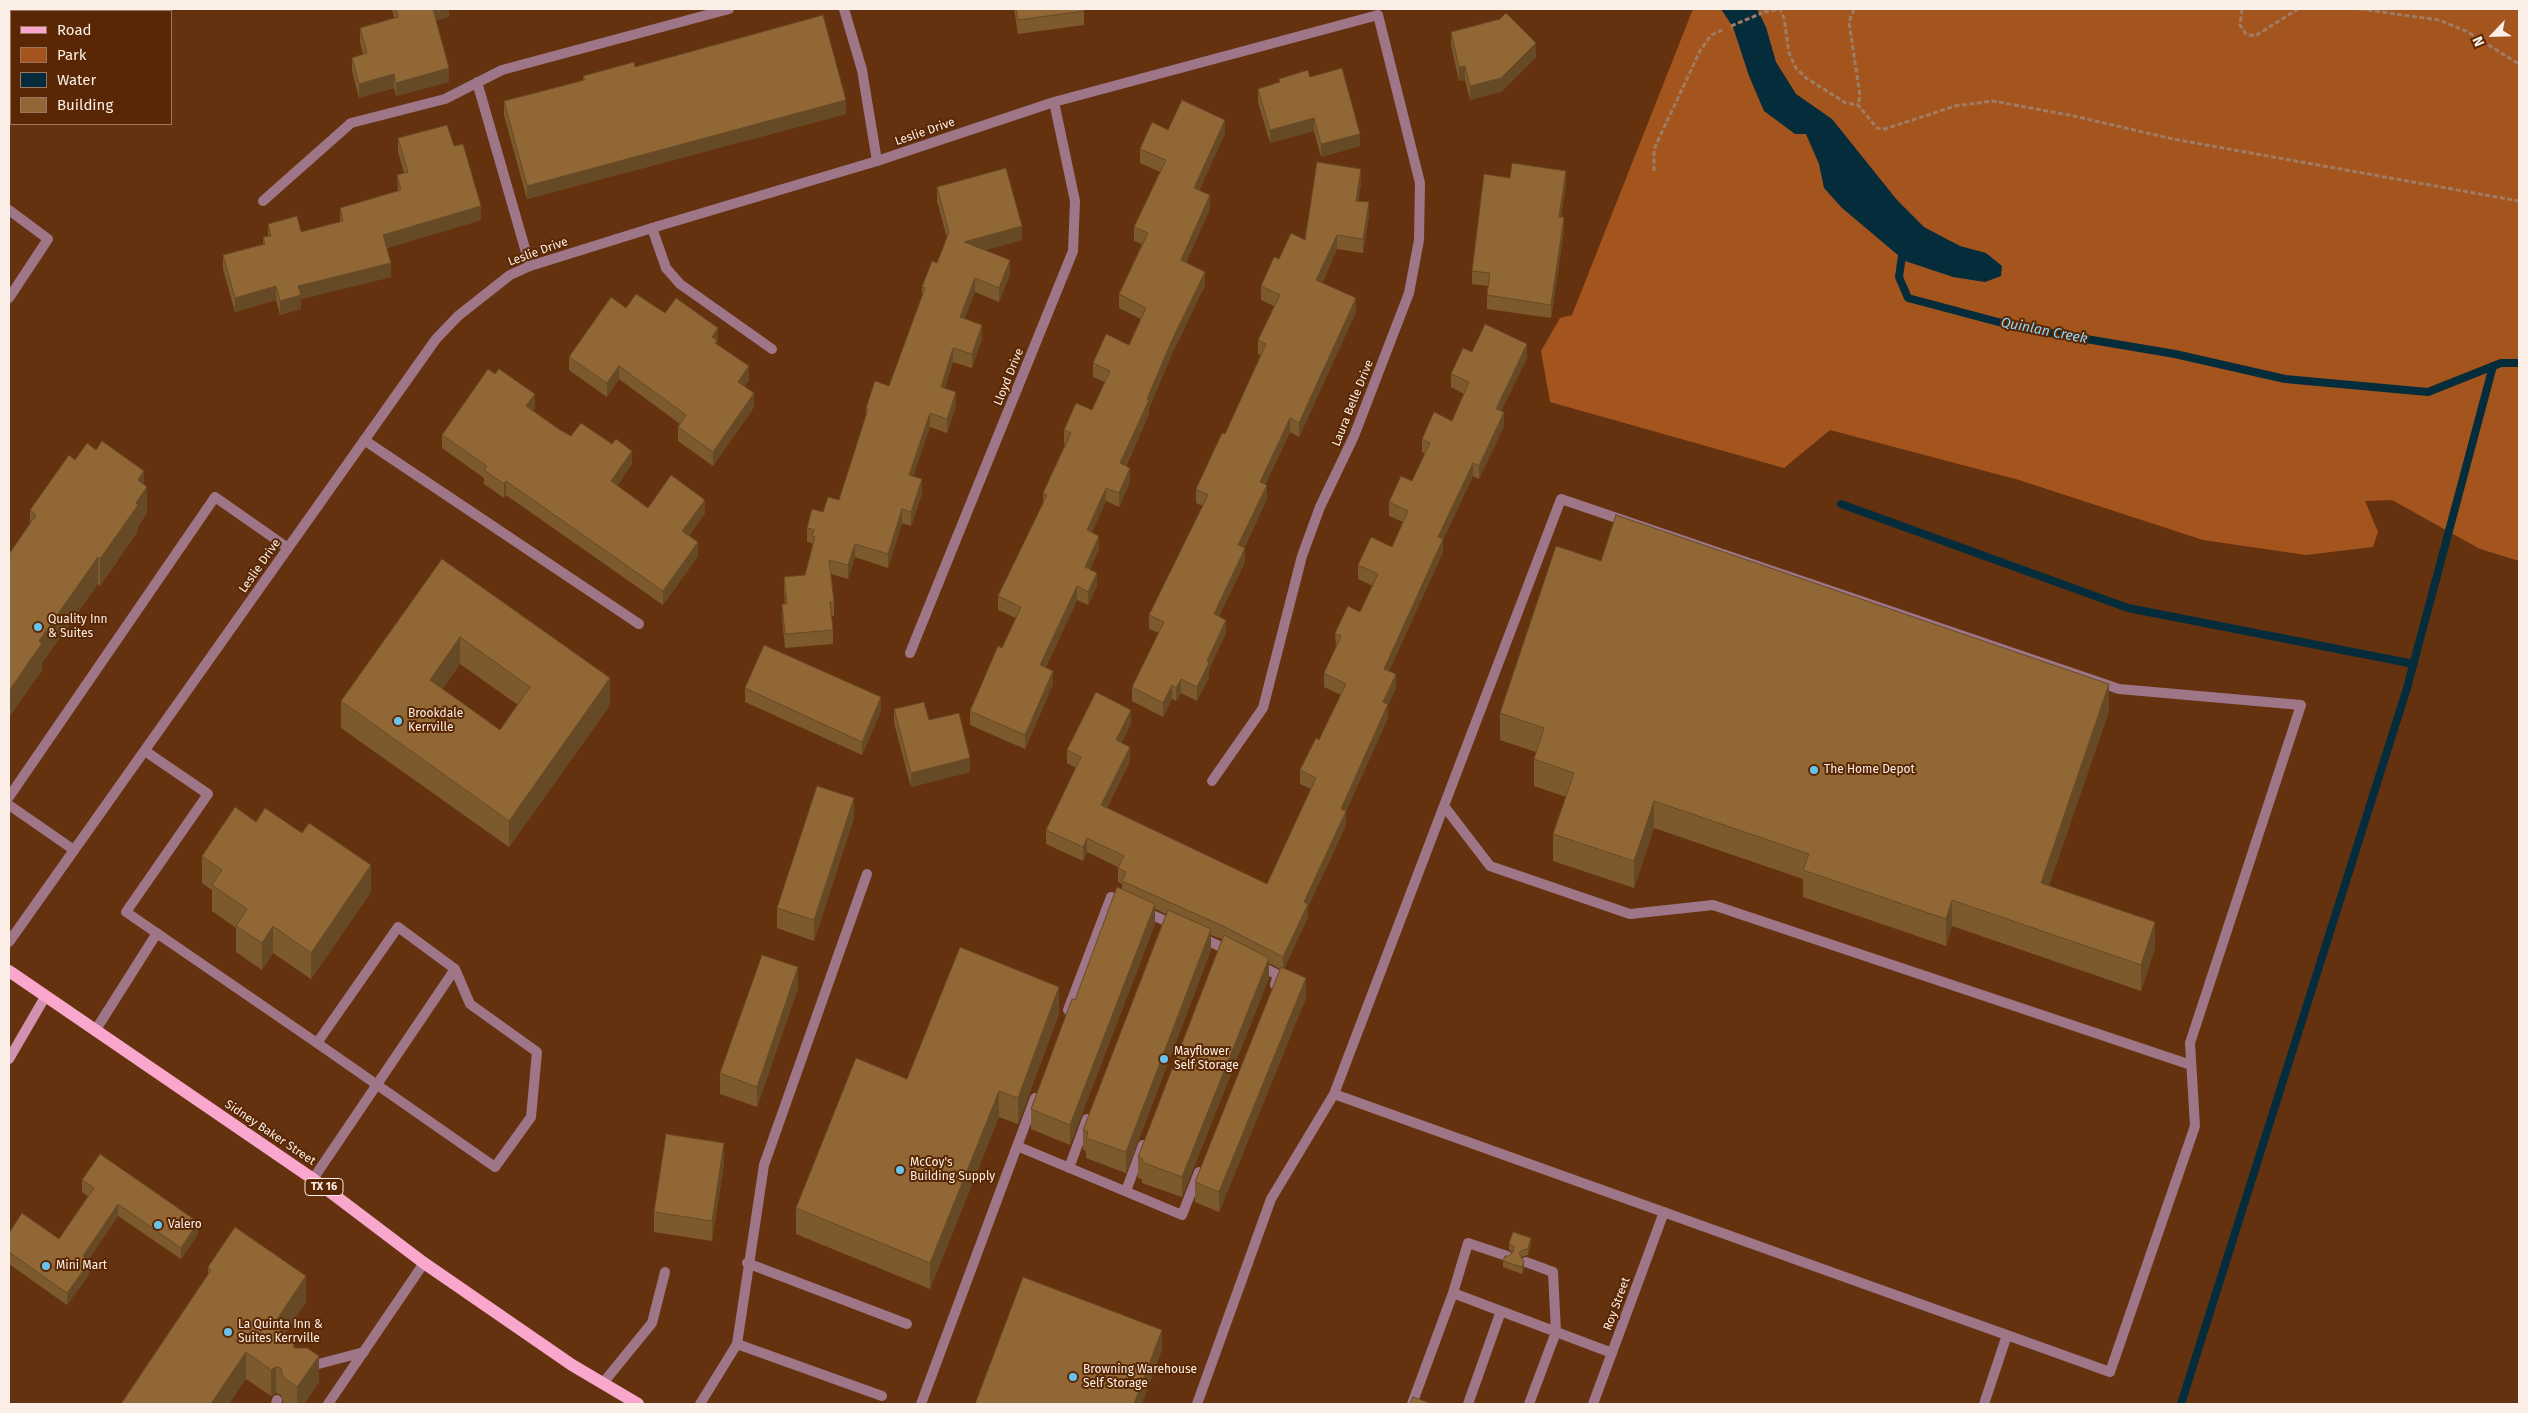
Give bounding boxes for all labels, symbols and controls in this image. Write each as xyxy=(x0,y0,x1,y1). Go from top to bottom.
legend xyxy=(10,10,172,125)
north arrow xyxy=(2468,10,2518,60)
text: Road xyxy=(57,21,92,39)
text: N xyxy=(2469,34,2488,49)
text: Park xyxy=(57,46,87,64)
text: Water xyxy=(57,71,96,89)
text: Building xyxy=(57,96,113,114)
street label: Leslie Drive xyxy=(893,115,957,149)
street label: Leslie Drive xyxy=(506,235,570,269)
water label: Quinlan Creek xyxy=(1999,314,2089,348)
street label: Lloyd Drive xyxy=(991,346,1027,408)
street label: Laura Belle Drive xyxy=(1329,358,1377,448)
street label: Leslie Drive xyxy=(236,536,284,596)
place label: Quality Inn & Suites xyxy=(48,613,108,641)
marker: Quality Inn & Suites xyxy=(32,621,44,633)
place label: Brookdale Kerrville xyxy=(408,707,463,735)
marker: Brookdale Kerrville xyxy=(392,715,404,727)
place label: The Home Depot xyxy=(1824,763,1915,777)
marker: The Home Depot xyxy=(1808,764,1820,776)
place label: Mayflower Self Storage xyxy=(1174,1045,1239,1073)
marker: Mayflower Self Storage xyxy=(1158,1053,1170,1065)
street label: Sidney Baker Street xyxy=(222,1097,318,1169)
place label: McCoy's Building Supply xyxy=(910,1156,995,1184)
marker: McCoy's Building Supply xyxy=(894,1164,906,1176)
road number: TX 16 xyxy=(305,1178,343,1196)
place label: Valero xyxy=(168,1218,202,1232)
marker: Valero xyxy=(152,1219,164,1231)
place label: Mini Mart xyxy=(56,1259,107,1273)
marker: Mini Mart xyxy=(40,1260,52,1272)
street label: Roy Street xyxy=(1601,1275,1633,1333)
place label: La Quinta Inn & Suites Kerrville xyxy=(238,1318,323,1346)
marker: La Quinta Inn & Suites Kerrville xyxy=(222,1326,234,1338)
place label: Browning Warehouse Self Storage xyxy=(1083,1363,1197,1391)
marker: Browning Warehouse Self Storage xyxy=(1067,1371,1079,1383)

